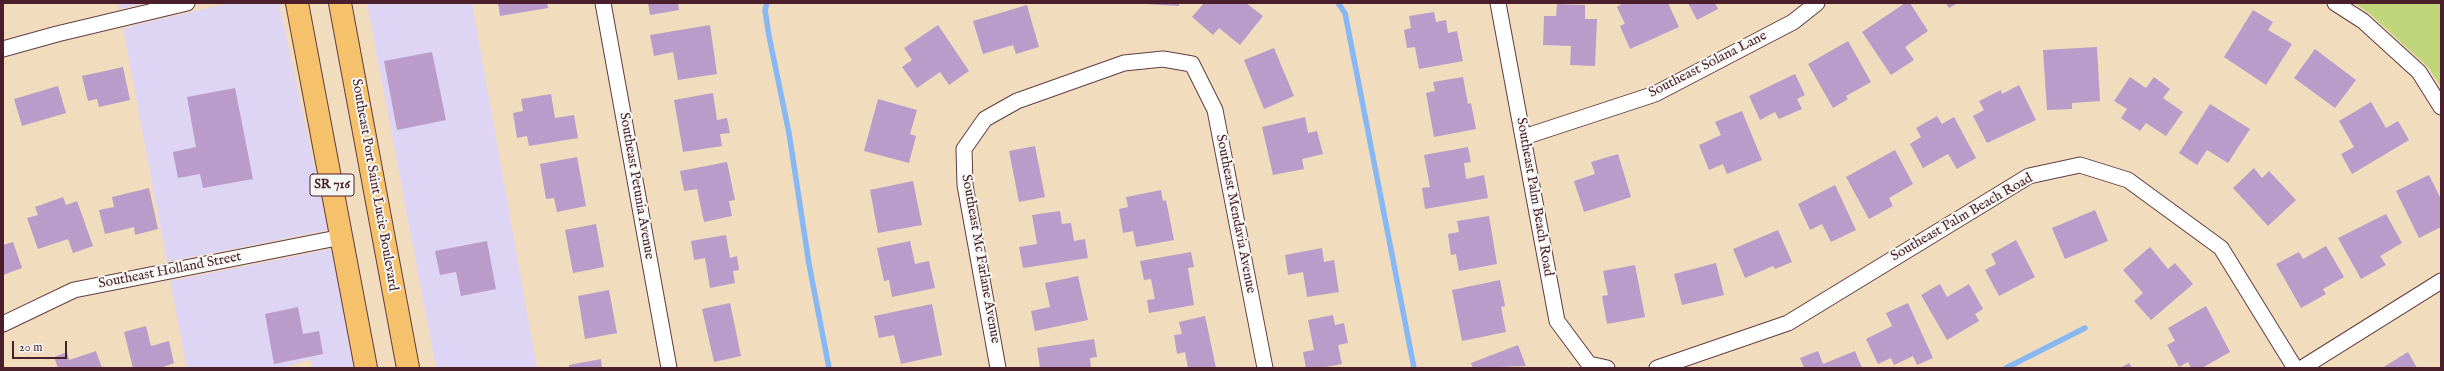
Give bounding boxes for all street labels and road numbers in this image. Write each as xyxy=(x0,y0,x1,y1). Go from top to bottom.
street label: Southeast Solana Lane xyxy=(1646,28,1770,102)
street label: Southeast Port Saint Lucie Boulevard xyxy=(347,77,401,293)
street label: Southeast Petunia Avenue xyxy=(615,111,657,261)
street label: Southeast Palm Beach Road xyxy=(1512,116,1556,278)
street label: Southeast Mendavia Avenue xyxy=(1211,133,1259,295)
street label: Southeast Palm Beach Road xyxy=(1888,170,2036,266)
street label: Southeast Mc Farlane Avenue xyxy=(957,173,1003,345)
road number: SR 716 xyxy=(310,174,354,196)
street label: Southeast Holland Street xyxy=(97,249,243,293)

